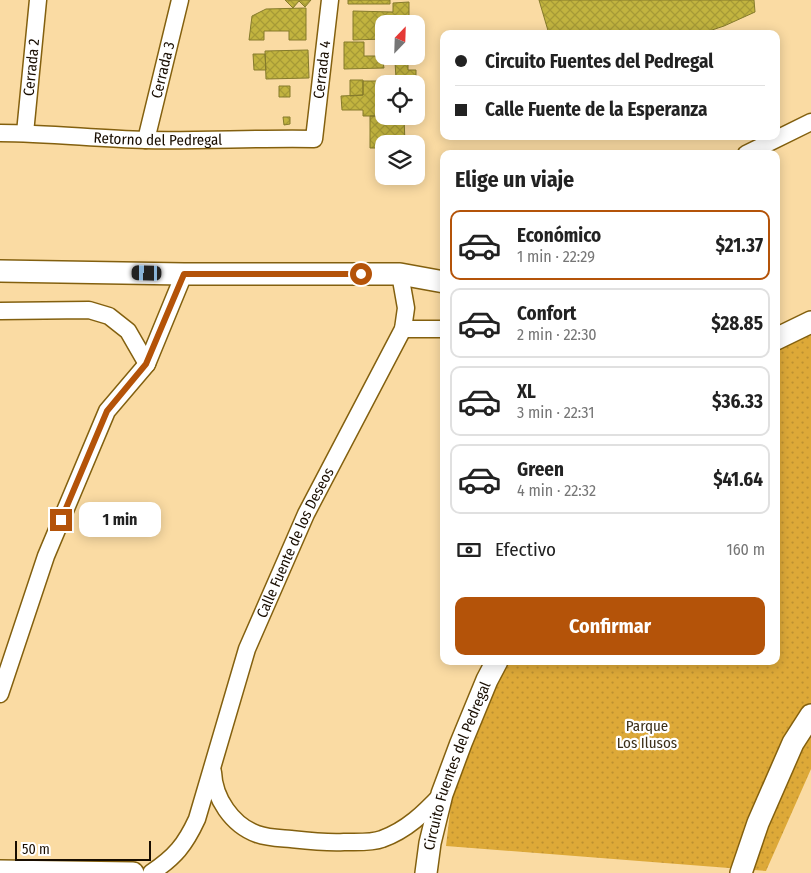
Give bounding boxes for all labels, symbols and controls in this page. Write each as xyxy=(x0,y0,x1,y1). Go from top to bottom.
north arrow xyxy=(375,15,425,65)
map controls xyxy=(375,15,425,185)
street label: Cerrada 2 xyxy=(20,37,43,97)
street label: Cerrada 3 xyxy=(147,40,179,100)
street label: Cerrada 4 xyxy=(310,40,334,100)
text: Circuito Fuentes del Pedregal xyxy=(485,50,713,73)
button: locate xyxy=(375,75,425,125)
text: Calle Fuente de la Esperanza xyxy=(485,98,708,121)
street label: Retorno del Pedregal xyxy=(93,129,222,149)
button: layers xyxy=(375,135,425,185)
text: Elige un viaje xyxy=(455,166,574,193)
icon: car xyxy=(457,223,502,268)
text: Económico xyxy=(517,224,601,247)
text: $21.37 xyxy=(716,234,763,257)
text: 1 min · 22:29 xyxy=(517,247,595,266)
route start xyxy=(350,263,372,285)
car xyxy=(131,265,162,281)
icon: car xyxy=(457,301,502,346)
text: Confort xyxy=(517,302,577,325)
text: $28.85 xyxy=(711,312,763,335)
text: 2 min · 22:30 xyxy=(517,325,597,344)
icon: car xyxy=(457,379,502,424)
text: XL xyxy=(517,380,536,403)
text: $36.33 xyxy=(712,390,763,413)
text: 3 min · 22:31 xyxy=(517,403,594,422)
icon: car xyxy=(457,457,502,502)
text: Green xyxy=(517,458,564,481)
street label: Calle Fuente de los Deseos xyxy=(253,465,338,621)
text: $41.64 xyxy=(713,468,763,491)
text: 4 min · 22:32 xyxy=(517,481,596,500)
callout: 1 min xyxy=(78,502,161,538)
route end xyxy=(50,509,72,531)
text: 1 min xyxy=(103,510,137,529)
icon: cash xyxy=(455,536,483,564)
text: Efectivo xyxy=(495,538,556,561)
text: 160 m xyxy=(726,540,765,559)
button: Confirmar xyxy=(455,597,765,655)
street label: Circuito Fuentes del Pedregal xyxy=(420,679,494,851)
park label: Parque Los Ilusos xyxy=(617,717,677,752)
scale bar xyxy=(15,838,151,861)
text: 50 m xyxy=(22,841,50,858)

